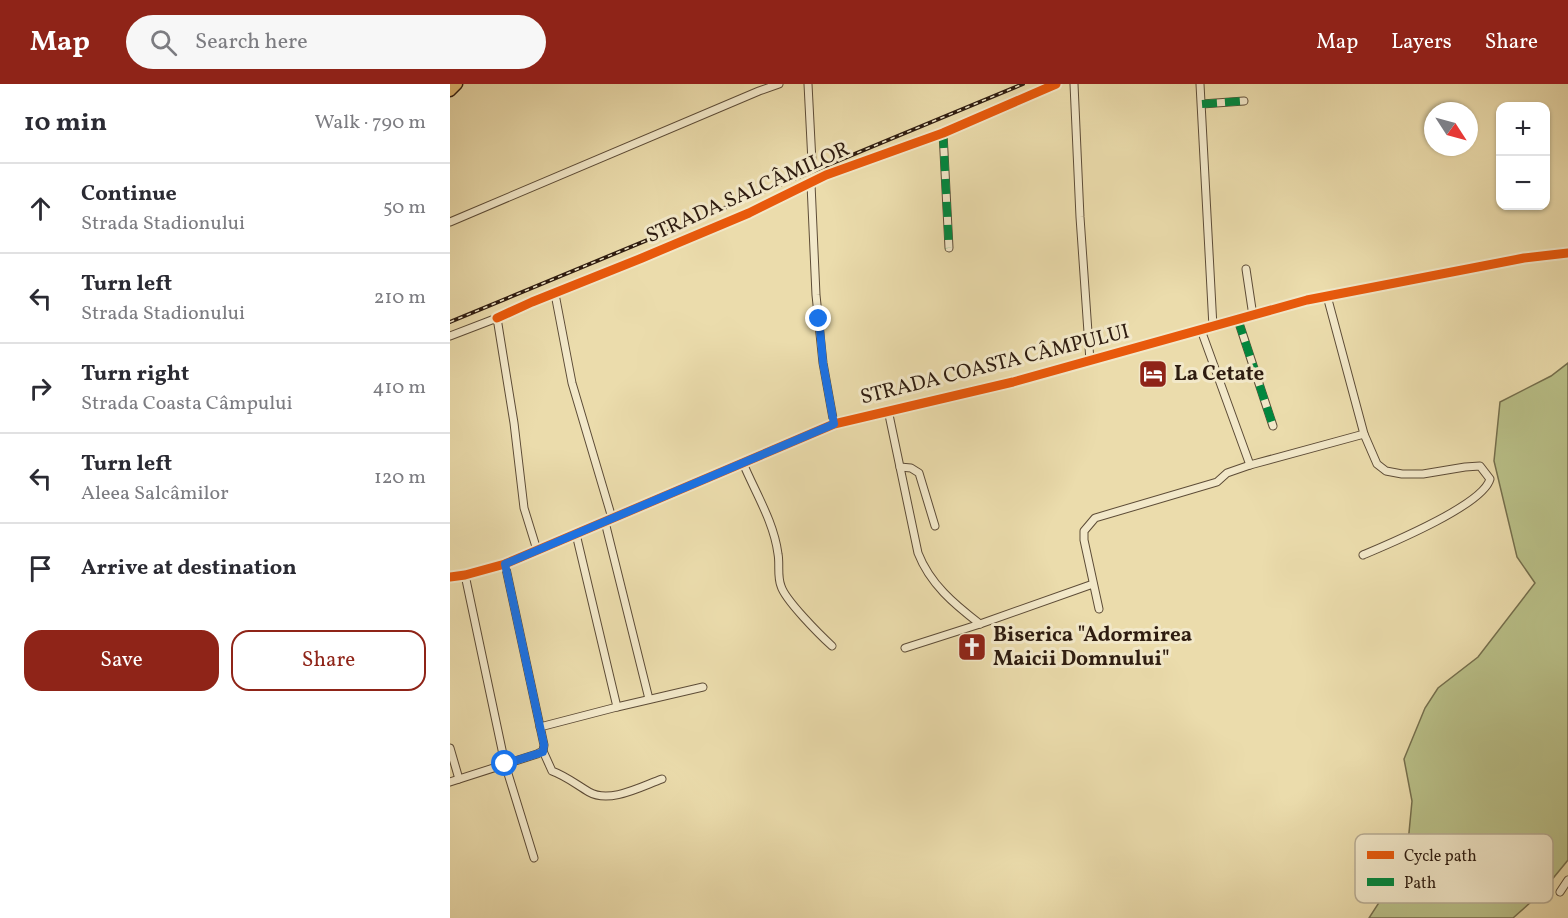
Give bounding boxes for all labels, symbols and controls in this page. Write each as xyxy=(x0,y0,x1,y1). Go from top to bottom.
search box xyxy=(126,15,546,69)
text: Map xyxy=(30,23,90,62)
icon: search xyxy=(147,26,180,59)
text: Search here xyxy=(195,27,308,58)
text: Map xyxy=(1316,28,1358,57)
text: Layers xyxy=(1391,28,1452,57)
text: Share xyxy=(1485,28,1538,57)
north arrow xyxy=(1424,102,1478,156)
map controls xyxy=(1496,102,1550,210)
button: + xyxy=(1496,102,1550,156)
text: 10 min xyxy=(24,105,107,141)
text: Walk · 790 m xyxy=(315,109,426,137)
street label: STRADA SALCÂMILOR xyxy=(642,135,854,251)
button: − xyxy=(1496,156,1550,210)
text: Continue xyxy=(81,179,177,210)
icon: ahead xyxy=(24,192,57,225)
text: 50 m xyxy=(383,194,426,222)
text: Strada Stadionului xyxy=(81,210,245,238)
text: Turn left xyxy=(81,269,172,300)
icon: left xyxy=(24,282,57,315)
text: 210 m xyxy=(374,284,426,312)
text: Strada Stadionului xyxy=(81,300,245,328)
route end xyxy=(805,305,831,331)
street label: STRADA COASTA CÂMPULUI xyxy=(857,317,1133,413)
hotel icon: La Cetate xyxy=(1137,358,1169,390)
text: Turn right xyxy=(81,359,189,390)
place label: La Cetate xyxy=(1174,360,1264,389)
icon: right xyxy=(24,372,57,405)
text: 410 m xyxy=(373,374,426,402)
text: Strada Coasta Câmpului xyxy=(81,390,293,418)
text: Turn left xyxy=(81,449,172,480)
icon: left xyxy=(24,462,57,495)
text: 120 m xyxy=(374,464,426,492)
text: Aleea Salcâmilor xyxy=(81,480,229,508)
icon: arrive xyxy=(24,552,57,585)
text: Arrive at destination xyxy=(81,553,297,584)
place label: Biserica "Adormirea Maicii Domnului" xyxy=(993,621,1192,674)
button: Save xyxy=(24,630,219,691)
button: Share xyxy=(231,630,426,691)
church icon: Biserica "Adormirea Maicii Domnului" xyxy=(956,631,988,663)
route start xyxy=(491,750,517,776)
legend xyxy=(1355,834,1553,903)
text: Cycle path xyxy=(1404,846,1477,868)
text: Path xyxy=(1404,873,1436,895)

